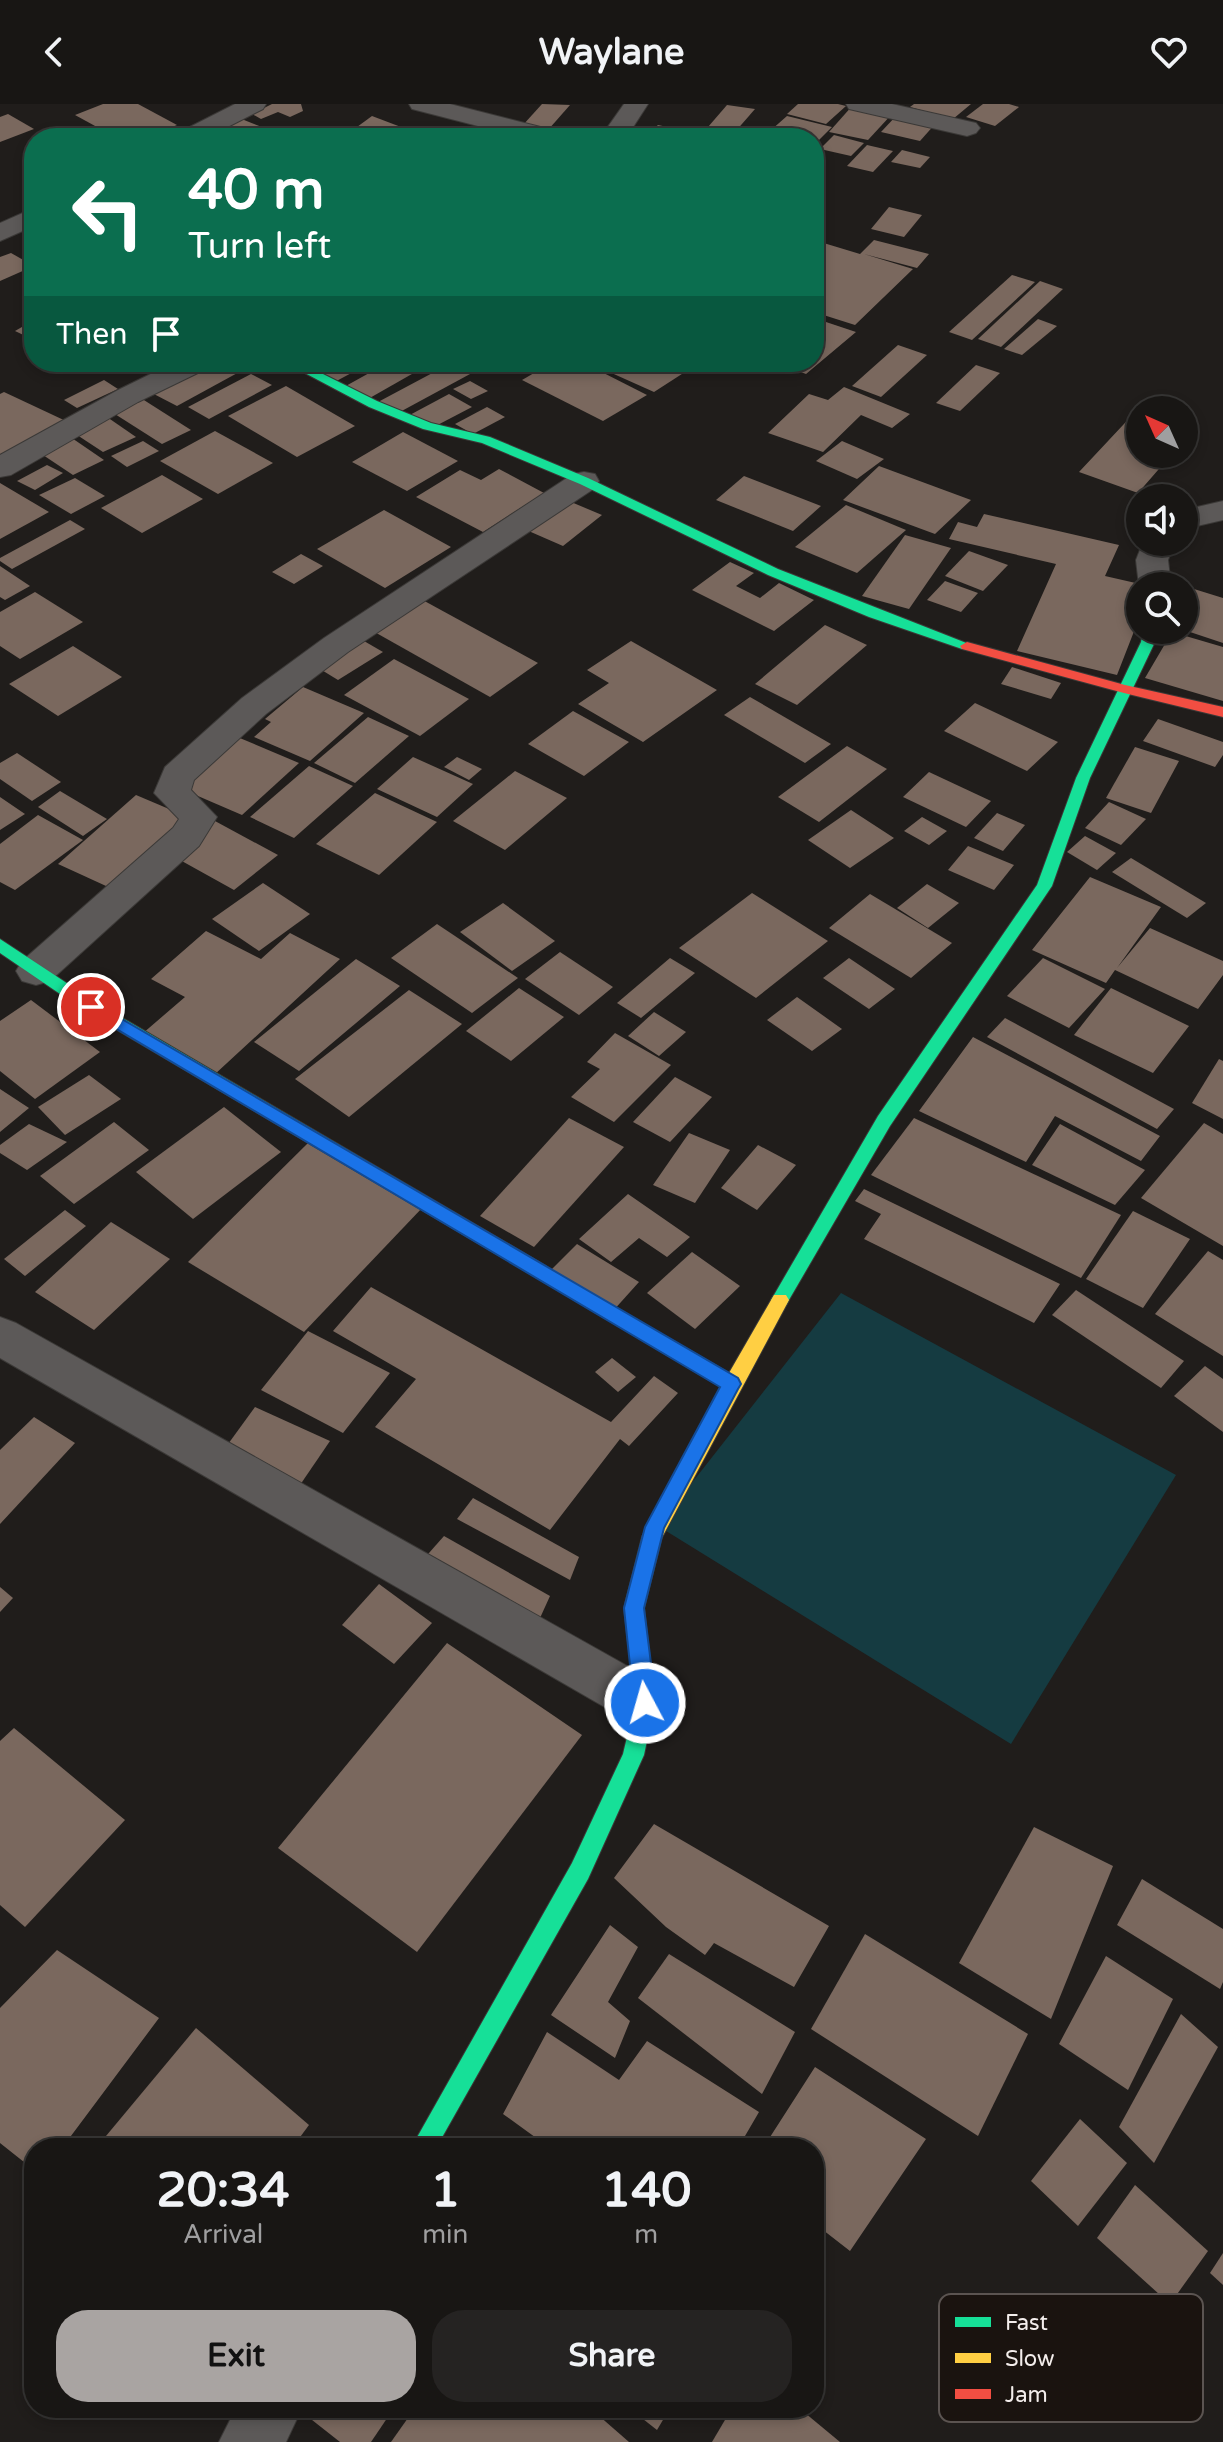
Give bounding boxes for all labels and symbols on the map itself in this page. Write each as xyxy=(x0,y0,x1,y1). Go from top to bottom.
north arrow xyxy=(1126,396,1198,468)
pin xyxy=(57,973,125,1041)
position arrow xyxy=(603,1661,687,1745)
legend xyxy=(939,2294,1203,2422)
text: Fast xyxy=(1005,2310,1048,2336)
text: Slow xyxy=(1005,2346,1055,2372)
text: Jam xyxy=(1005,2382,1048,2408)

